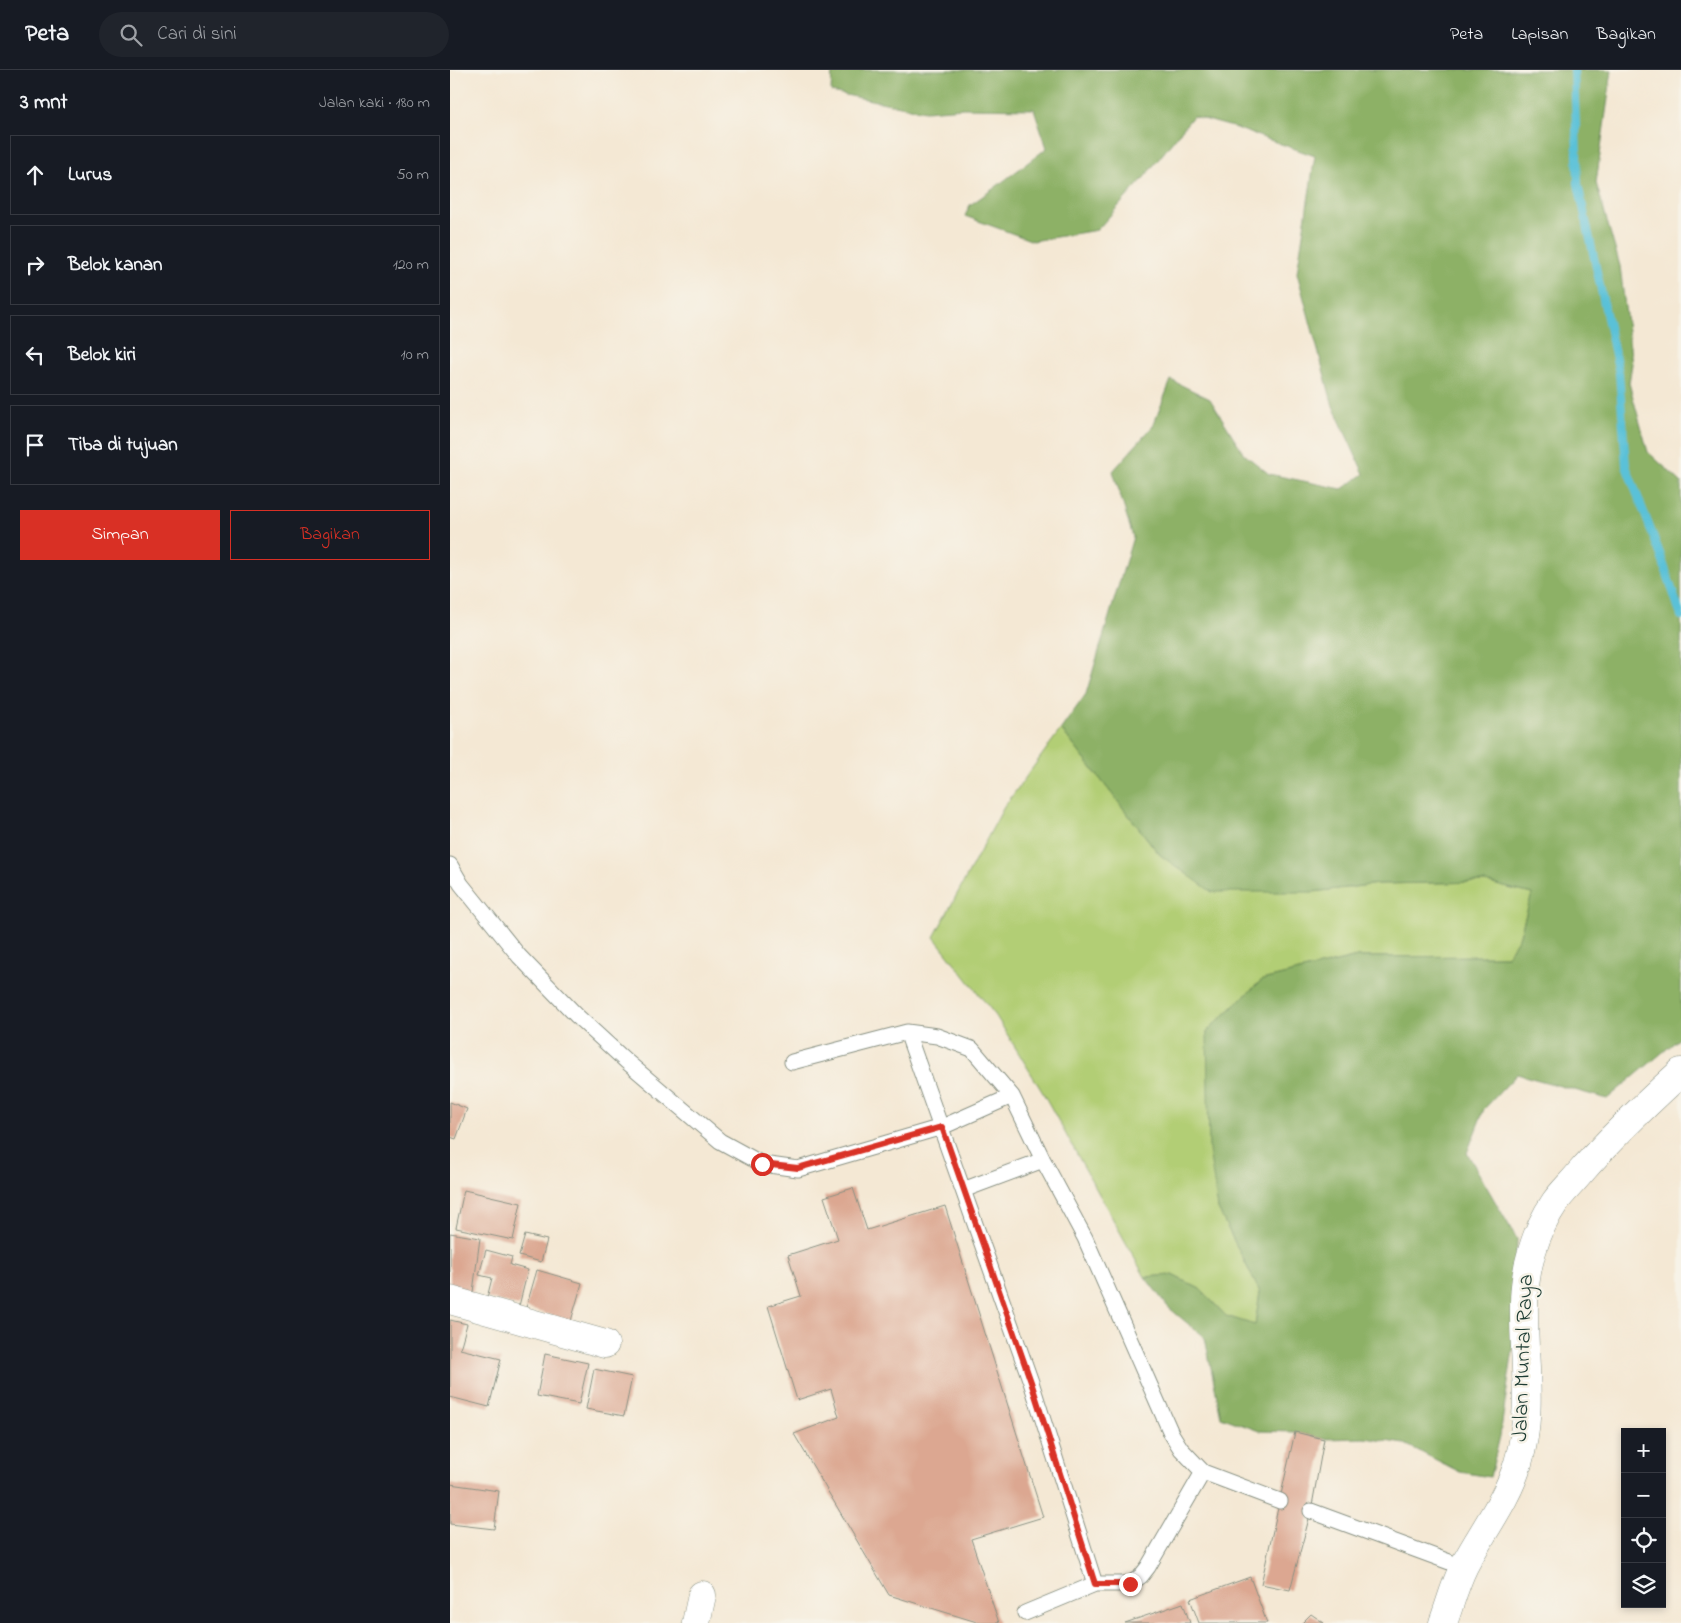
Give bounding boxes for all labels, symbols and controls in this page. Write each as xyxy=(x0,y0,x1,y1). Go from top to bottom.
search box xyxy=(99,12,449,57)
text: Peta xyxy=(25,17,69,52)
icon: search xyxy=(117,21,145,49)
text: Cari di sini xyxy=(157,21,237,48)
text: Peta xyxy=(1450,22,1483,48)
text: Lapisan xyxy=(1511,22,1568,48)
text: Bagikan xyxy=(1596,22,1656,48)
text: 3 mnt xyxy=(20,88,68,118)
text: Jalan kaki · 180 m xyxy=(319,91,430,115)
icon: ahead xyxy=(21,161,49,189)
text: Lurus xyxy=(68,162,112,189)
text: 50 m xyxy=(397,163,429,187)
icon: right xyxy=(21,251,49,279)
text: Belok kanan xyxy=(68,252,162,279)
text: 120 m xyxy=(393,253,429,277)
icon: left xyxy=(21,341,49,369)
text: Belok kiri xyxy=(68,342,136,369)
text: 10 m xyxy=(401,343,429,367)
icon: arrive xyxy=(21,431,49,459)
text: Tiba di tujuan xyxy=(68,432,178,459)
button: Simpan xyxy=(20,510,220,560)
button: Bagikan xyxy=(230,510,430,560)
route start xyxy=(751,1153,774,1176)
street label: Jalan Muntal Raya xyxy=(1505,1274,1544,1442)
map controls xyxy=(1621,1428,1666,1608)
button: + xyxy=(1621,1428,1666,1473)
button: − xyxy=(1621,1473,1666,1518)
button: locate xyxy=(1621,1518,1666,1563)
button: layers xyxy=(1621,1563,1666,1608)
route end xyxy=(1119,1573,1142,1596)

